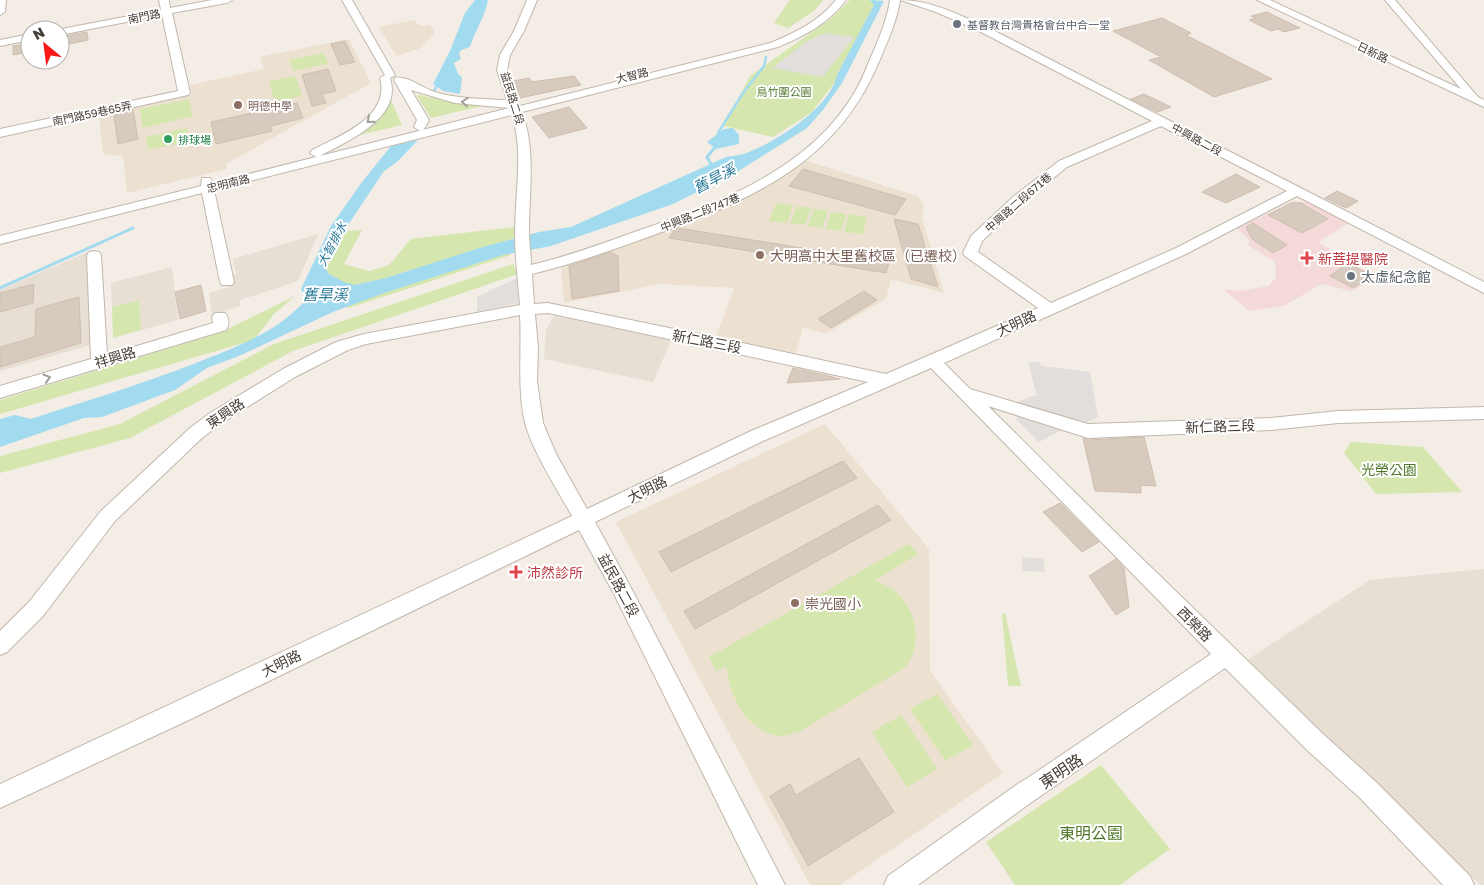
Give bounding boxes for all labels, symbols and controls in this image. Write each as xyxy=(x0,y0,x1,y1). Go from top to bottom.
street label: 南門路 xyxy=(127,6,161,26)
marker: 基督教台灣貴格會台中合一堂 xyxy=(951,18,963,30)
place label: 基督教台灣貴格會台中合一堂 xyxy=(967,18,1110,31)
north arrow xyxy=(20,20,70,70)
text: N xyxy=(30,23,47,43)
street label: 日新路 xyxy=(1355,39,1391,65)
street label: 大智路 xyxy=(614,65,650,85)
street label: 益民路二段 xyxy=(499,70,527,126)
park label: 鳥竹圍公園 xyxy=(757,85,812,98)
one-way arrow xyxy=(461,97,469,108)
street label: 南門路59巷65弄 xyxy=(51,98,133,128)
marker: 明德中學 xyxy=(232,99,244,111)
place label: 明德中學 xyxy=(248,99,292,112)
one-way arrow xyxy=(366,114,375,123)
street label: 中興路二段 xyxy=(1170,120,1224,158)
marker: 排球場 xyxy=(162,133,174,145)
place label: 排球場 xyxy=(178,133,211,146)
water label: 舊旱溪 xyxy=(690,159,740,197)
street label: 中興路二段671巷 xyxy=(982,170,1054,234)
street label: 忠明南路 xyxy=(205,171,251,195)
street label: 中興路二段747巷 xyxy=(658,190,742,234)
water label: 大智排水 xyxy=(314,218,350,269)
place label: 大明高中大里舊校區（已遷校） xyxy=(770,247,966,264)
marker: 大明高中大里舊校區（已遷校） xyxy=(754,249,766,261)
place label: 新菩提醫院 xyxy=(1318,250,1388,267)
marker: 新菩提醫院 xyxy=(1300,251,1314,265)
place label: 太虛紀念館 xyxy=(1361,268,1431,285)
marker: 太虛紀念館 xyxy=(1345,270,1357,282)
water label: 舊旱溪 xyxy=(302,285,349,303)
street label: 大明路 xyxy=(993,306,1039,340)
street label: 新仁路三段 xyxy=(671,326,743,356)
street label: 祥興路 xyxy=(92,343,138,371)
one-way arrow xyxy=(42,373,50,383)
street label: 東興路 xyxy=(203,394,247,432)
street label: 新仁路三段 xyxy=(1185,416,1255,436)
park label: 光榮公園 xyxy=(1361,461,1417,478)
street label: 大明路 xyxy=(624,472,670,506)
street label: 益民路二段 xyxy=(595,550,643,620)
place label: 沛然診所 xyxy=(527,564,583,581)
marker: 沛然診所 xyxy=(509,565,523,579)
place label: 崇光國小 xyxy=(805,595,861,612)
marker: 崇光國小 xyxy=(789,597,801,609)
street label: 西榮路 xyxy=(1174,603,1216,645)
street label: 大明路 xyxy=(258,646,304,680)
street label: 東明路 xyxy=(1036,749,1086,793)
park label: 東明公園 xyxy=(1059,823,1123,843)

